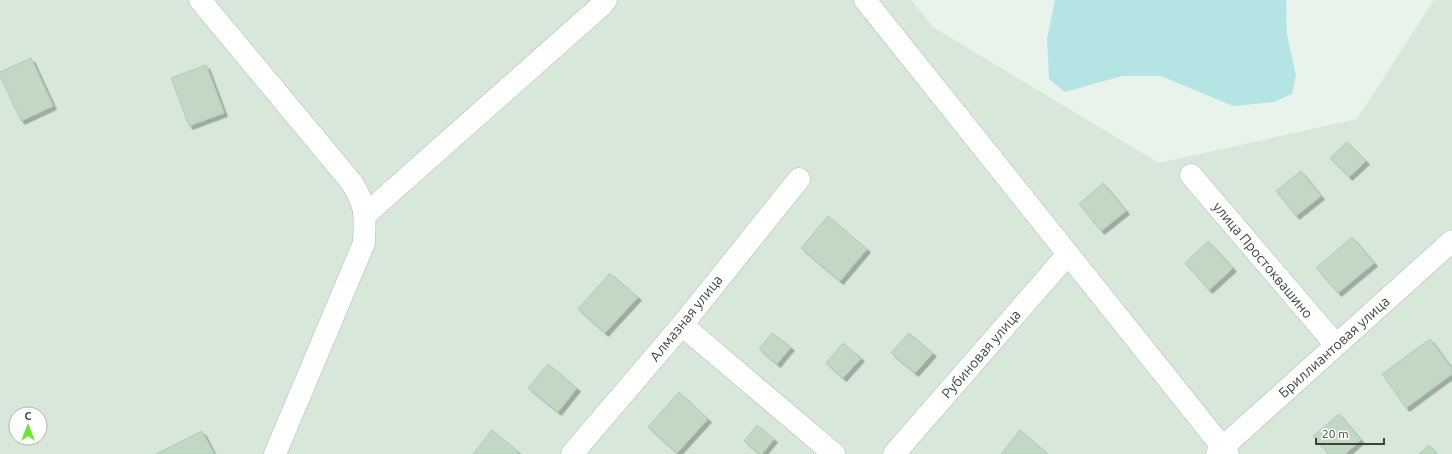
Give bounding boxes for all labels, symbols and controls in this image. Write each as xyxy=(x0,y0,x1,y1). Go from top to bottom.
street label: улица Простоквашино xyxy=(1210,199,1316,321)
street label: Алмазная улица xyxy=(646,272,726,364)
street label: Бриллиантовая улица xyxy=(1275,293,1393,401)
street label: Рубиновая улица xyxy=(938,306,1024,402)
north arrow xyxy=(8,406,48,446)
text: С xyxy=(24,410,32,422)
scale bar xyxy=(1316,420,1384,446)
text: 20 m xyxy=(1322,427,1349,440)

